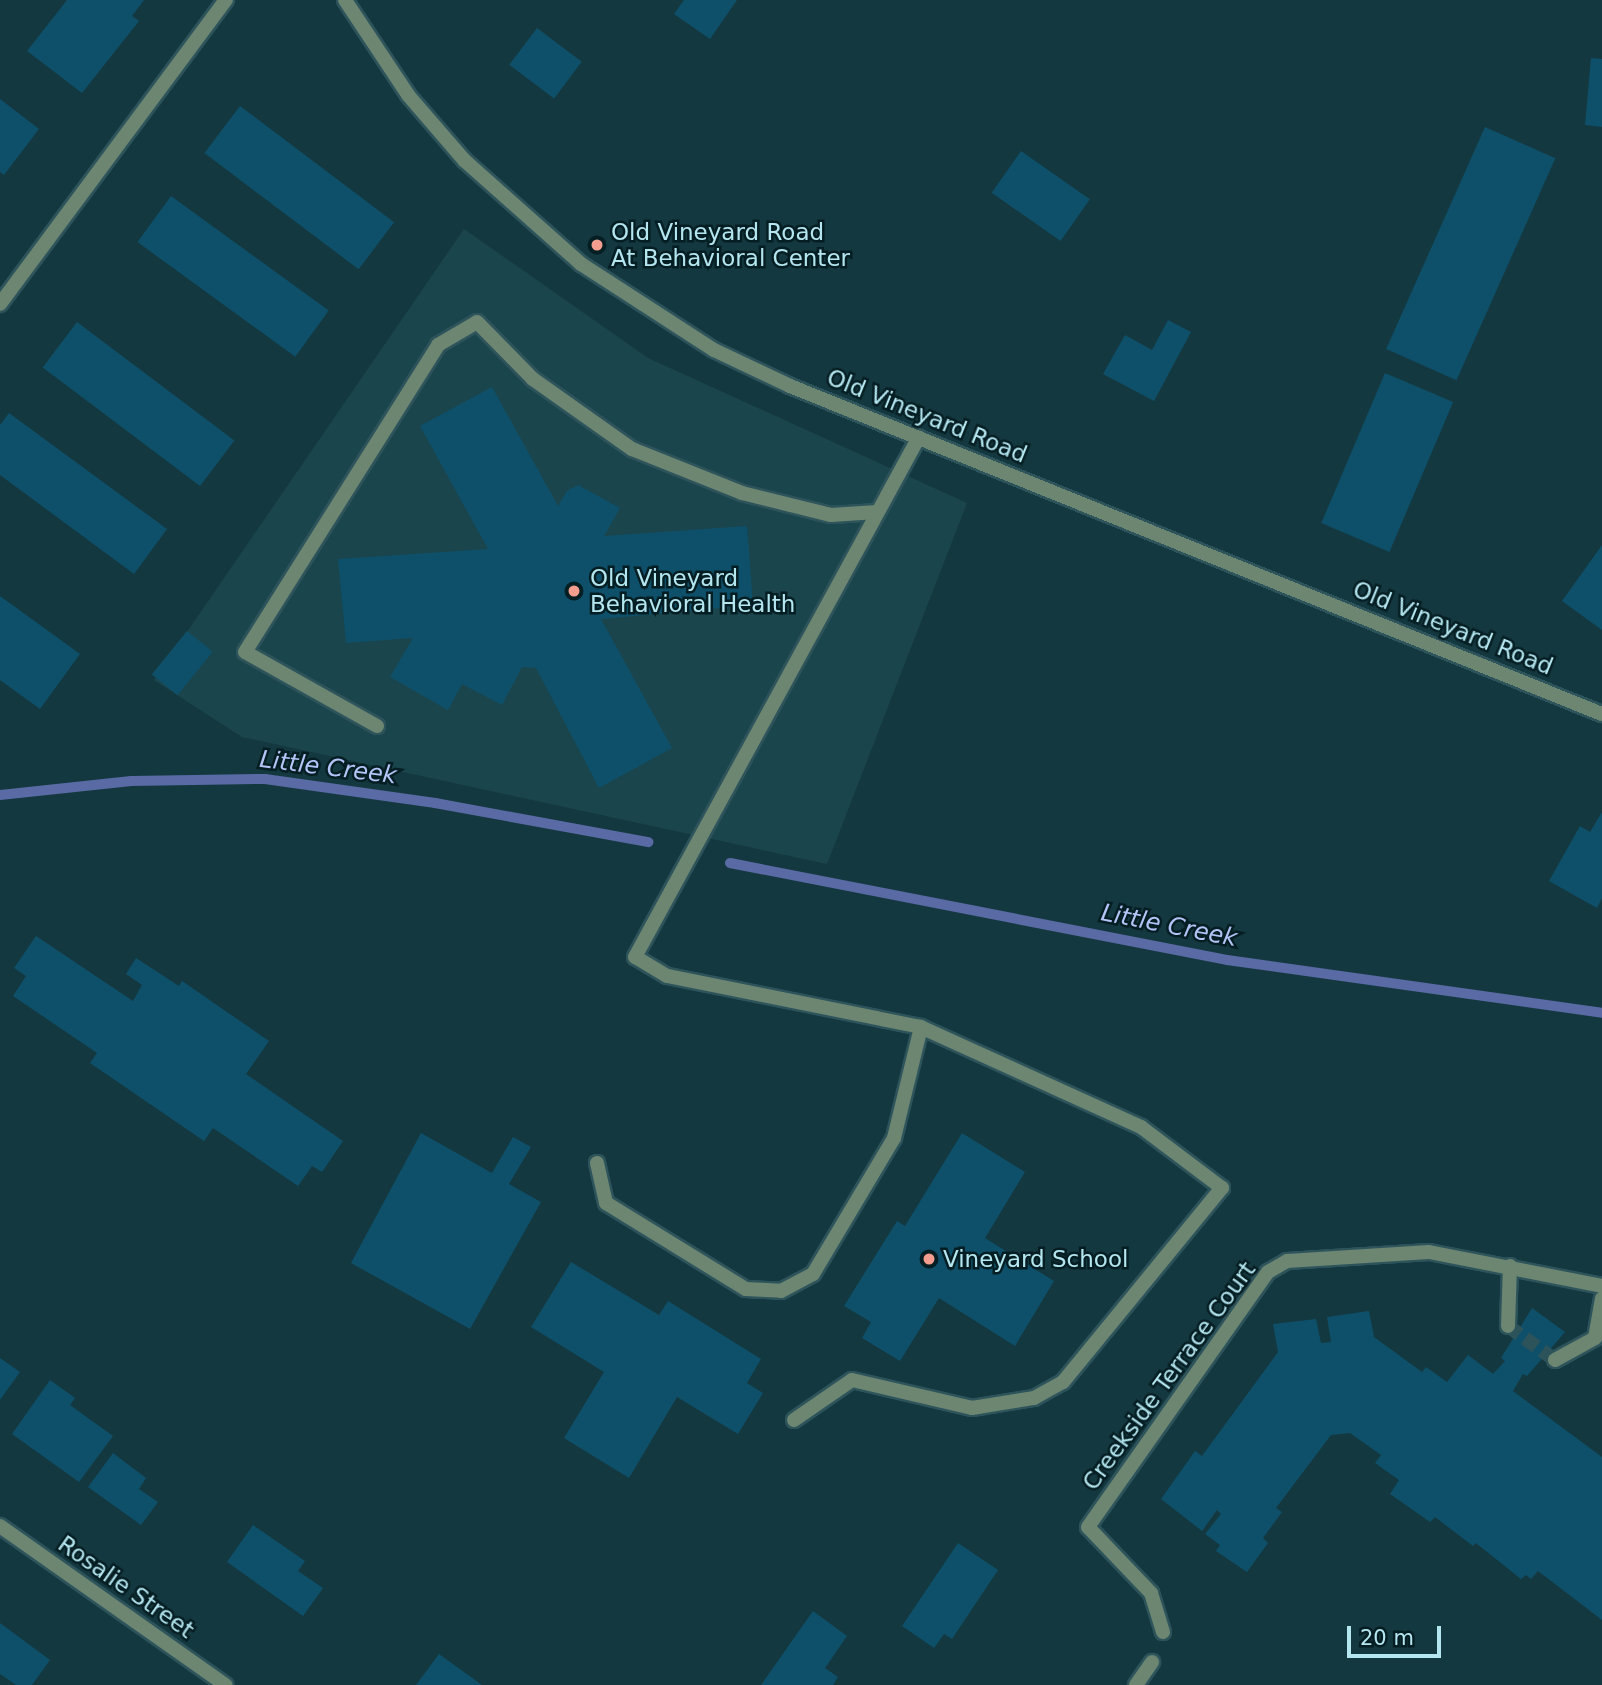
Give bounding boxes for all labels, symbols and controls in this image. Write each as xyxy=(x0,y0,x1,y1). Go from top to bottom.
place label: Old Vineyard Road At Behavioral Center xyxy=(611,218,850,272)
marker: Old Vineyard Road At Behavioral Center xyxy=(589,237,605,253)
street label: Old Vineyard Road xyxy=(823,363,1031,469)
place label: Old Vineyard Behavioral Health xyxy=(590,564,795,618)
street label: Old Vineyard Road xyxy=(1349,575,1557,681)
marker: Old Vineyard Behavioral Health xyxy=(564,581,584,601)
water label: Little Creek xyxy=(258,745,398,791)
water label: Little Creek xyxy=(1099,899,1239,953)
place label: Vineyard School xyxy=(943,1245,1128,1273)
marker: Vineyard School xyxy=(921,1251,937,1267)
street label: Creekside Terrace Court xyxy=(1077,1257,1261,1495)
street label: Rosalie Street xyxy=(53,1530,199,1644)
scale bar xyxy=(1350,1612,1444,1656)
text: 20 m xyxy=(1360,1626,1414,1650)

